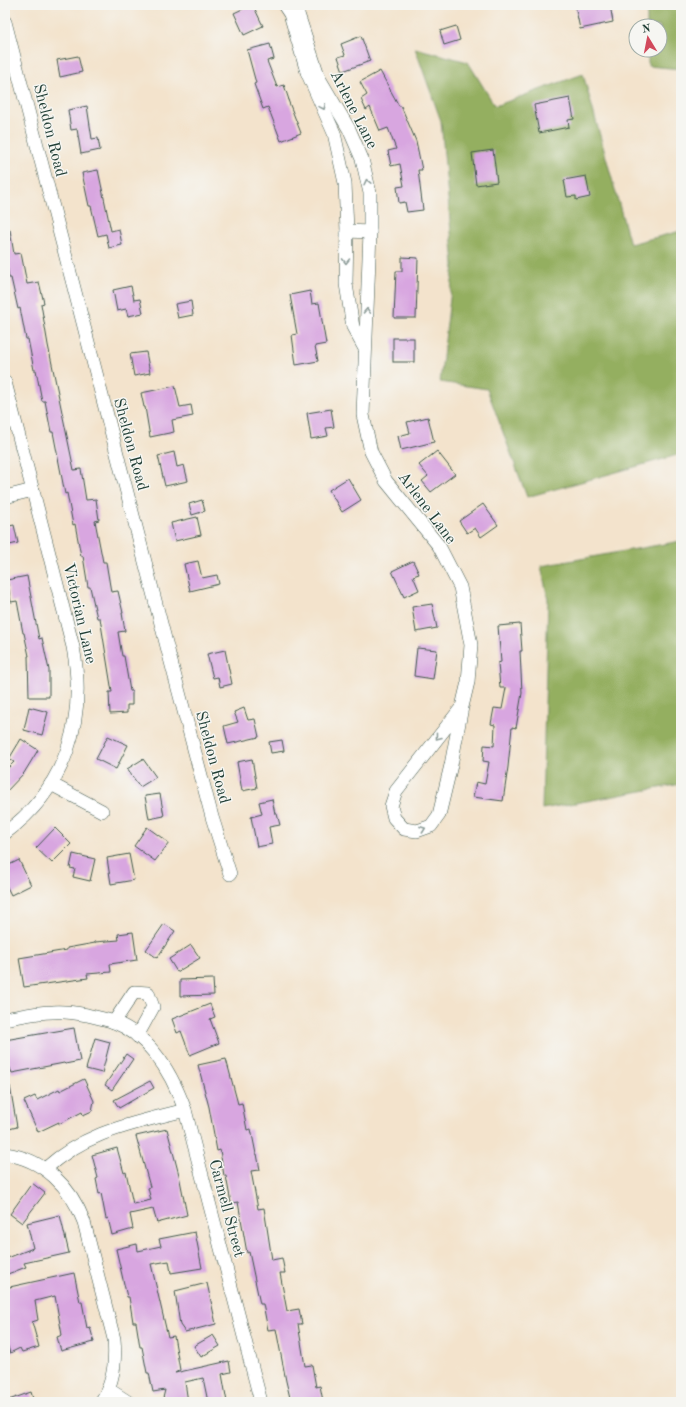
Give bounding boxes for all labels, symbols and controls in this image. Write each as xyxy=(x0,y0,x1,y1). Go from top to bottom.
north arrow xyxy=(628,18,668,58)
text: N xyxy=(641,23,652,36)
street label: Arlene Lane xyxy=(327,68,380,152)
street label: Sheldon Road xyxy=(30,82,68,179)
one-way arrow xyxy=(318,103,326,110)
one-way arrow xyxy=(363,178,371,185)
one-way arrow xyxy=(342,258,351,264)
one-way arrow xyxy=(363,308,371,314)
street label: Sheldon Road xyxy=(110,396,150,493)
street label: Arlene Lane xyxy=(394,469,459,547)
street label: Victorian Lane xyxy=(60,561,98,665)
street label: Sheldon Road xyxy=(192,709,232,806)
one-way arrow xyxy=(435,733,442,740)
one-way arrow xyxy=(419,825,426,833)
street label: Carmell Street xyxy=(205,1158,247,1260)

